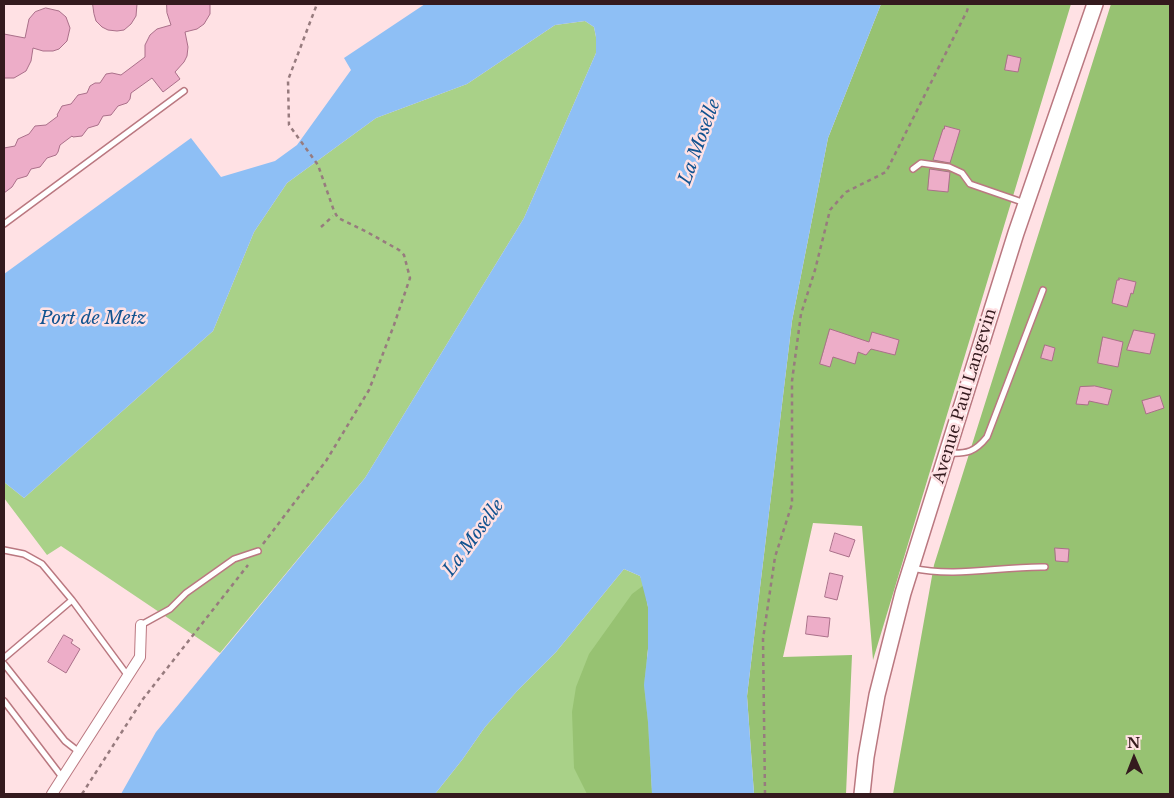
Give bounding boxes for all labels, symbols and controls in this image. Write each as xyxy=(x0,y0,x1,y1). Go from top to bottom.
water label: La Moselle xyxy=(675,96,725,188)
street label: Avenue Paul Langevin xyxy=(929,306,1001,486)
water label: Port de Metz xyxy=(40,308,146,330)
water label: La Moselle xyxy=(439,495,509,581)
north arrow xyxy=(1109,733,1159,783)
text: N xyxy=(1127,734,1140,752)

